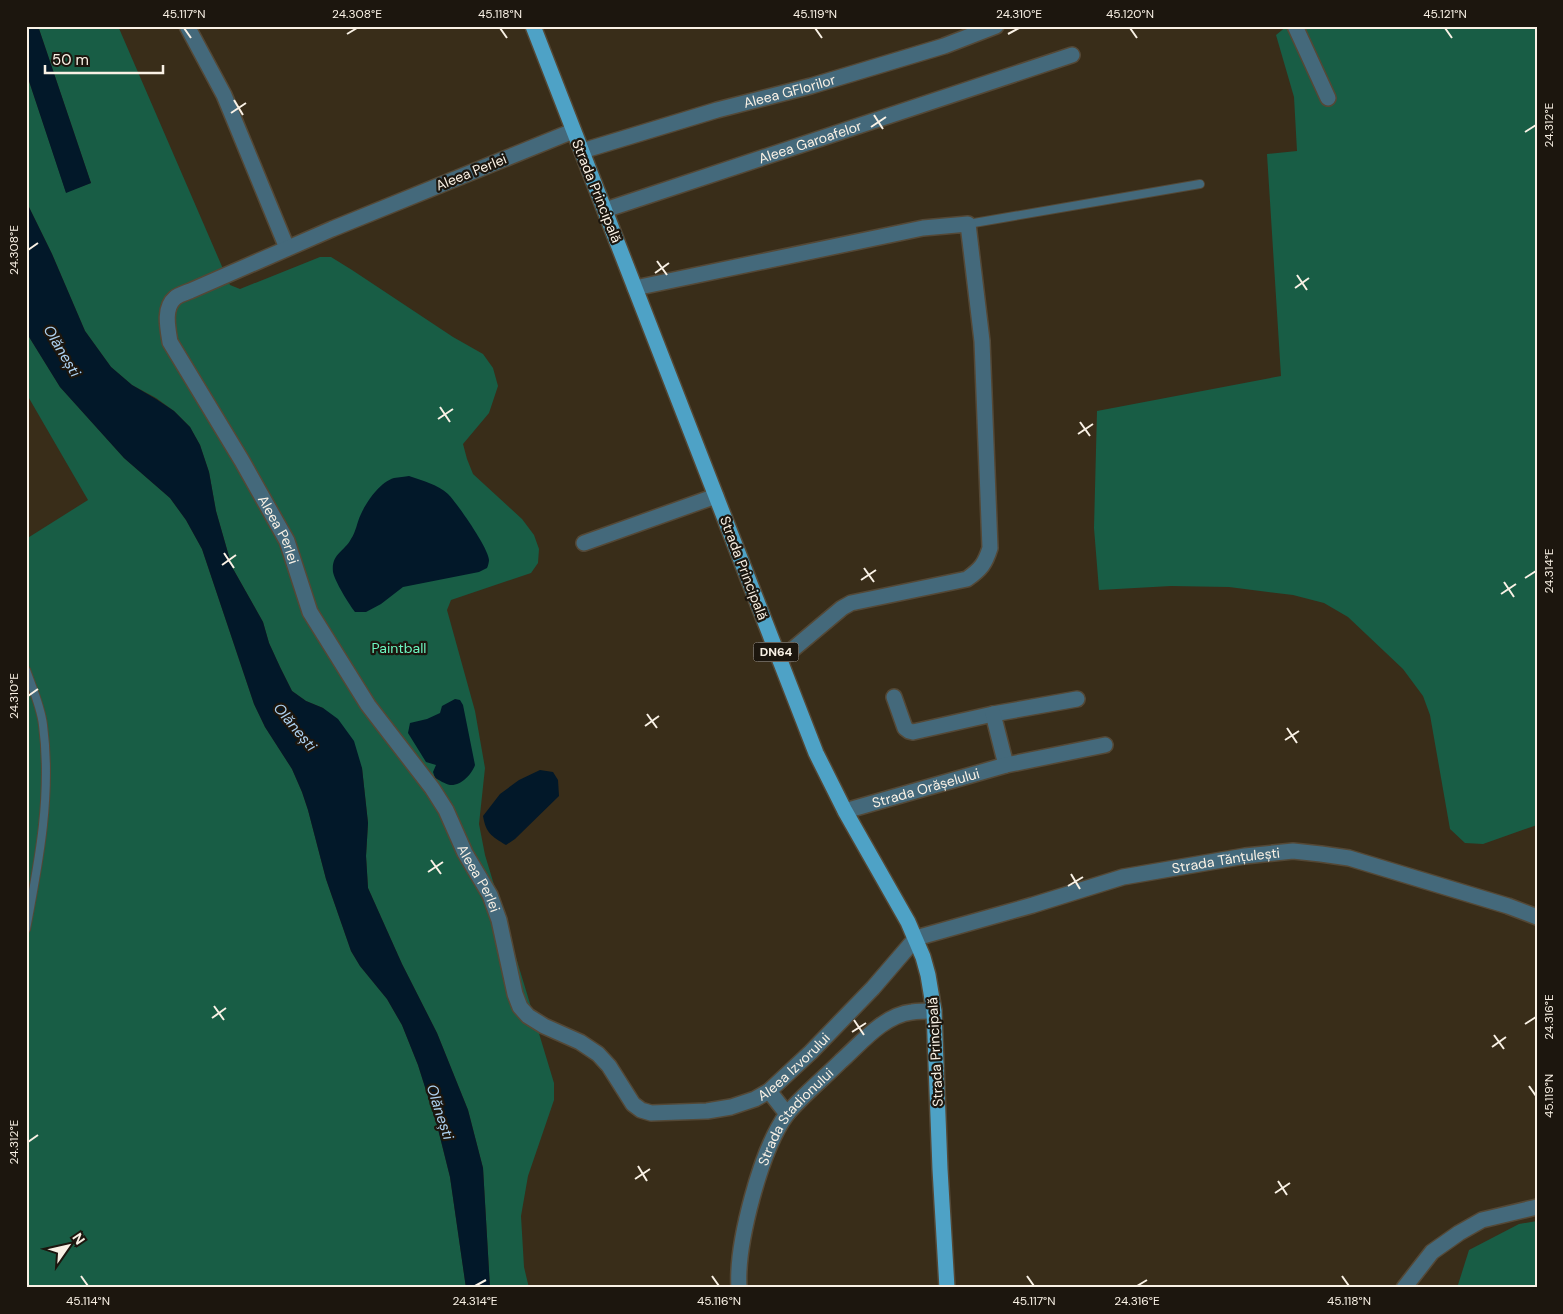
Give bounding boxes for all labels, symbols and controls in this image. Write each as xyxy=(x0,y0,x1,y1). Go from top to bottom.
text: 45.117°N xyxy=(162,6,206,22)
text: 24.308°E xyxy=(332,6,382,22)
text: 45.118°N xyxy=(478,6,522,22)
text: 45.119°N xyxy=(793,6,837,22)
text: 24.310°E xyxy=(996,6,1042,22)
text: 45.120°N xyxy=(1106,6,1154,22)
text: 45.121°N xyxy=(1423,6,1467,22)
scale bar xyxy=(45,42,162,74)
text: 50 m xyxy=(52,50,89,70)
street label: Aleea GFlorilor xyxy=(742,70,838,112)
text: 24.312°E xyxy=(1541,102,1557,147)
street label: Aleea Garoafelor xyxy=(756,116,864,167)
street label: Strada Principală xyxy=(568,137,626,245)
street label: Aleea Perlei xyxy=(433,150,509,194)
text: 24.308°E xyxy=(6,225,22,275)
water label: Olănești xyxy=(39,321,86,381)
street label: Aleea Perlei xyxy=(254,492,303,566)
street label: Strada Principală xyxy=(716,514,772,622)
text: 24.314°E xyxy=(1541,548,1557,594)
park label: Paintball xyxy=(372,639,426,657)
road number: DN64 xyxy=(754,642,798,662)
text: 24.310°E xyxy=(6,673,22,719)
water label: Olănești xyxy=(269,699,321,756)
street label: Strada Orășelului xyxy=(870,764,982,812)
street label: Aleea Perlei xyxy=(453,842,504,915)
street label: Strada Tănțulești xyxy=(1170,843,1281,877)
text: 24.316°E xyxy=(1541,994,1557,1040)
street label: Strada Principală xyxy=(923,997,947,1107)
street label: Aleea Izvorului xyxy=(754,1029,834,1105)
street label: Strada Stadionului xyxy=(754,1064,837,1168)
text: 45.119°N xyxy=(1541,1074,1557,1118)
water label: Olănești xyxy=(422,1082,458,1143)
text: 24.312°E xyxy=(6,1119,22,1164)
north arrow xyxy=(42,1222,92,1272)
text: N xyxy=(68,1229,89,1248)
text: 45.114°N xyxy=(66,1293,110,1309)
text: 24.314°E xyxy=(452,1293,498,1309)
text: 45.116°N xyxy=(697,1293,741,1309)
text: 45.117°N xyxy=(1012,1293,1056,1309)
text: 24.316°E xyxy=(1114,1293,1160,1309)
text: 45.118°N xyxy=(1327,1293,1371,1309)

